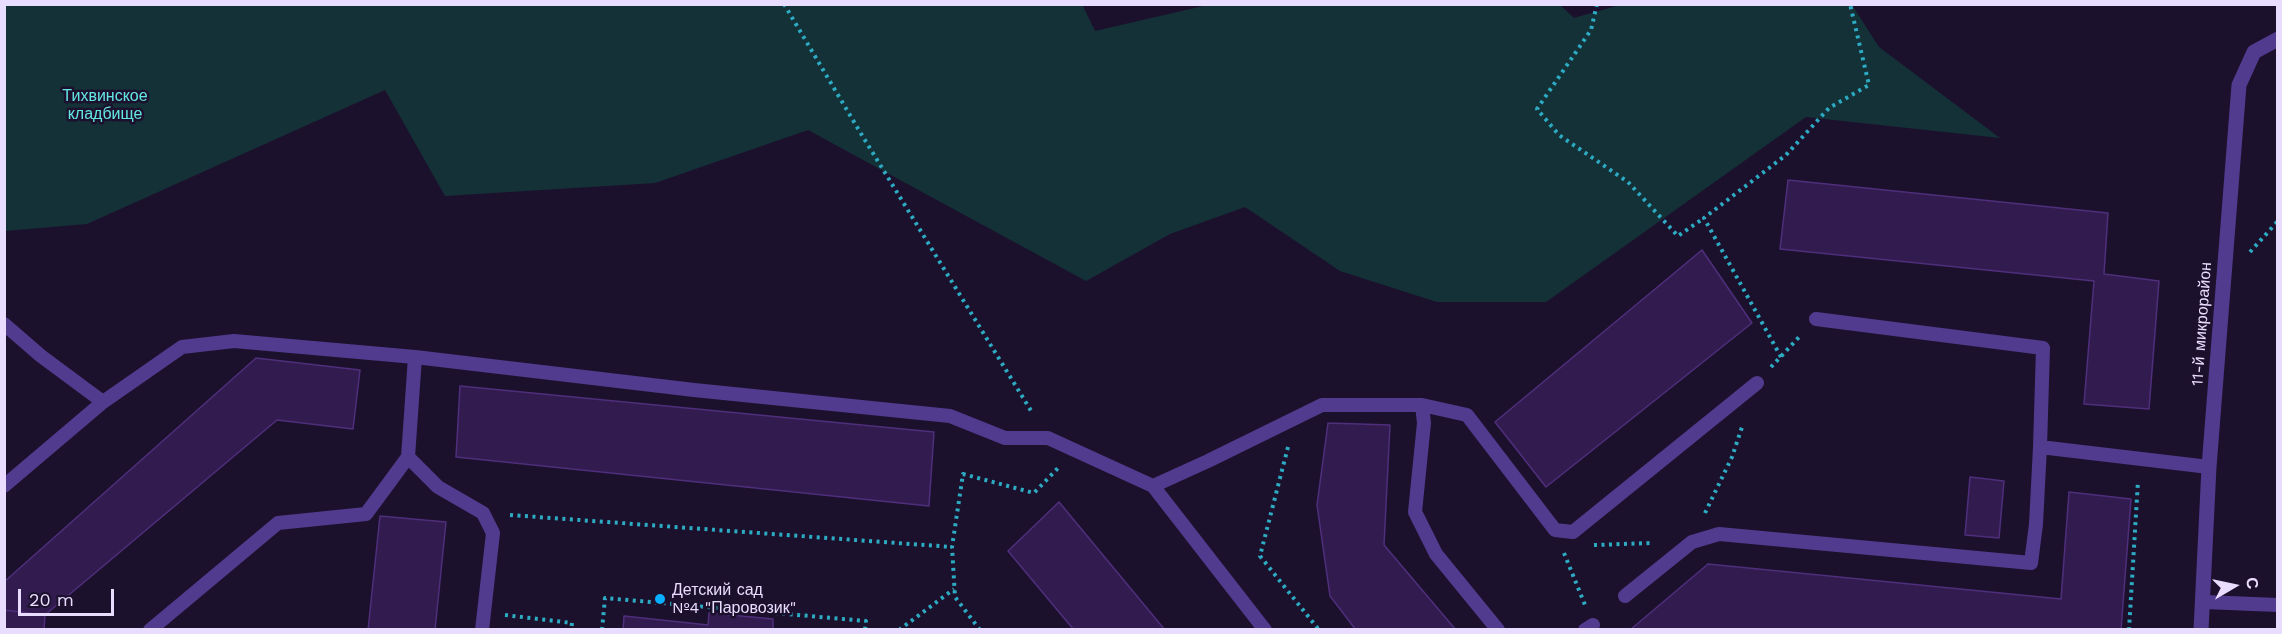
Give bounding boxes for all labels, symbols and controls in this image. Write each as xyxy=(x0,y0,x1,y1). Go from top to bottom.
park label: Тихвинское кладбище xyxy=(62,86,148,124)
street label: 11-й микрорайон xyxy=(2188,261,2216,387)
north arrow xyxy=(2204,556,2264,616)
text: С xyxy=(2242,576,2263,590)
scale bar xyxy=(21,577,117,615)
place label: Детский сад №4 "Паровозик" xyxy=(672,580,796,618)
text: 20 m xyxy=(29,589,74,610)
marker: Детский сад №4 "Паровозик" xyxy=(653,592,667,606)

